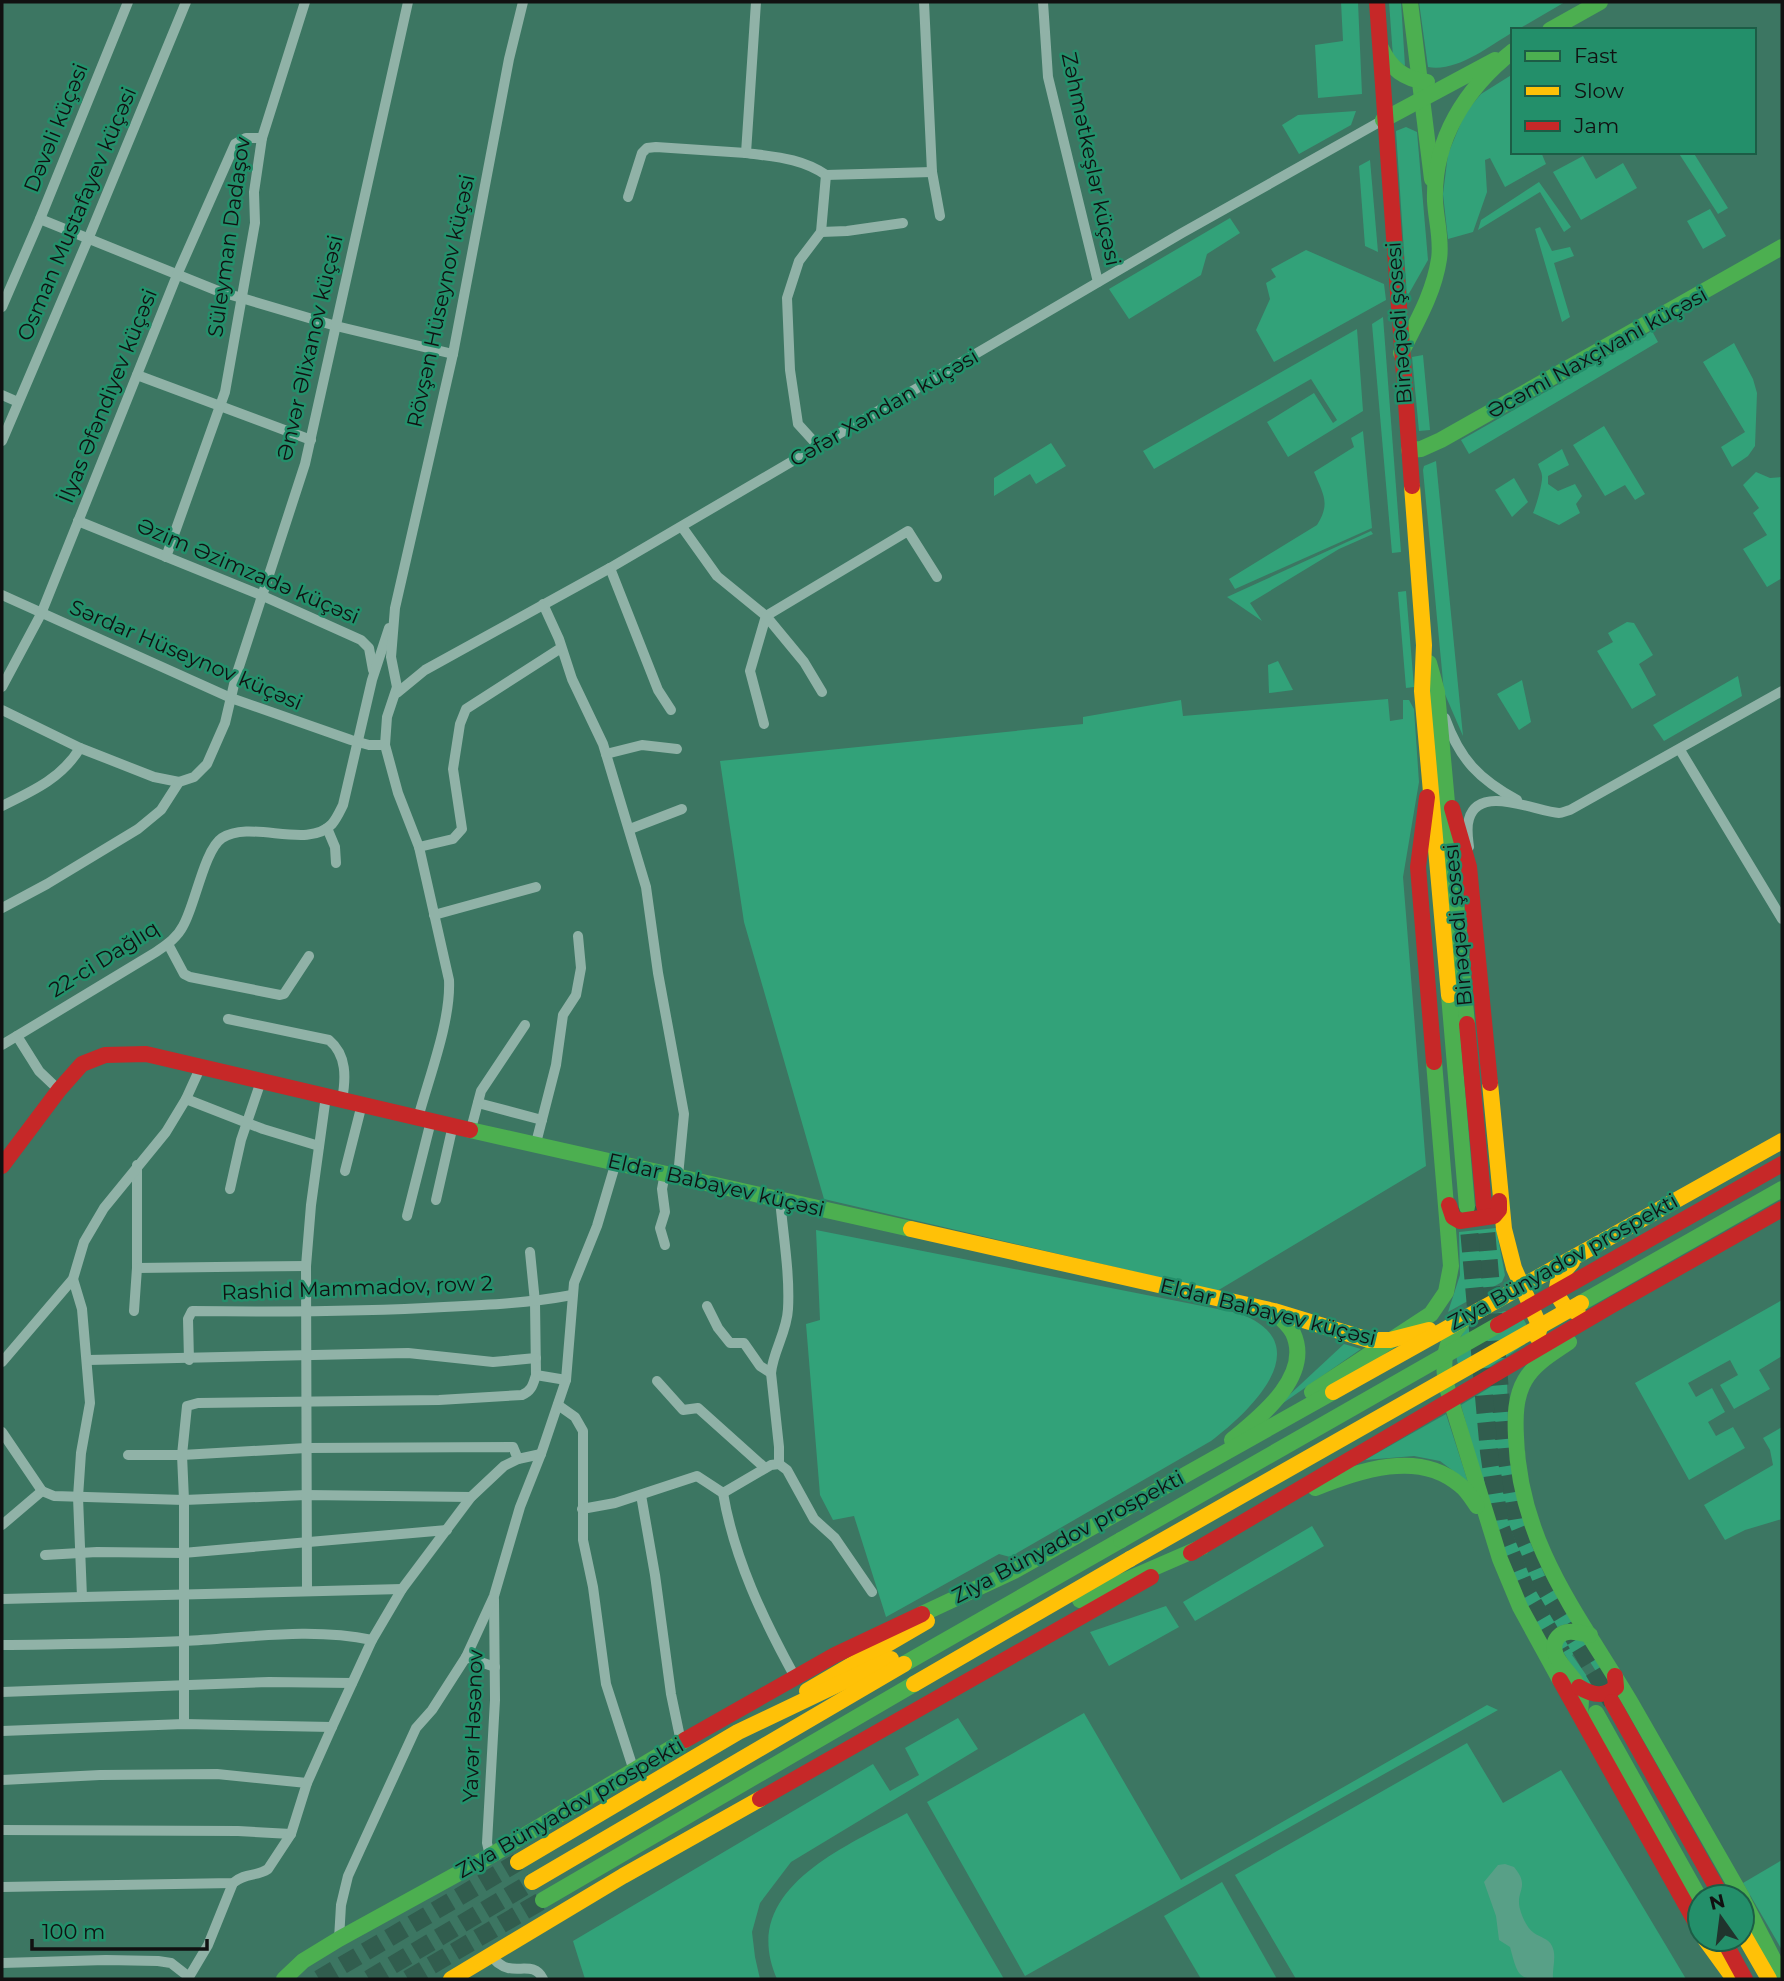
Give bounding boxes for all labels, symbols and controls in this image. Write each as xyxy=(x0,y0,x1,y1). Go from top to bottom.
legend xyxy=(1511,28,1756,154)
text: Fast xyxy=(1574,43,1618,68)
street label: Zəhmətkeşlər küçəsi xyxy=(1057,50,1126,268)
street label: Dəvəli küçəsi xyxy=(18,60,93,196)
text: Slow xyxy=(1574,78,1624,103)
street label: Osman Mustafayev küçəsi xyxy=(12,83,141,344)
text: Jam xyxy=(1573,113,1619,138)
street label: Süleyman Dadaşov xyxy=(202,135,255,339)
street label: Rövşən Hüseynov küçəsi xyxy=(401,172,480,430)
street label: Ənvər Əlixanov küçəsi xyxy=(271,232,348,463)
street label: Binəqədi şosesi xyxy=(1380,241,1417,405)
street label: Əcəmi Naxçivani küçəsi xyxy=(1482,282,1711,424)
street label: İlyas Əfəndiyev küçəsi xyxy=(53,285,162,507)
street label: Cəfər Xəndan küçəsi xyxy=(785,343,983,472)
street label: Əzim Əzimzadə küçəsi xyxy=(133,512,363,629)
street label: Sərdar Hüseynov küçəsi xyxy=(66,594,306,715)
street label: Binəqədi şosesi xyxy=(1438,843,1477,1007)
street label: 22-ci Dağlıq xyxy=(44,915,163,1002)
street label: Eldar Babayev küçəsi xyxy=(605,1147,827,1222)
street label: Ziya Bünyadov prospekti xyxy=(1444,1188,1682,1335)
street label: Rashid Mammadov, row 2 xyxy=(221,1270,493,1305)
street label: Eldar Babayev küçəsi xyxy=(1158,1273,1379,1350)
street label: Ziya Bünyadov prospekti xyxy=(948,1465,1188,1608)
street label: Yavər Həsənov xyxy=(457,1649,488,1803)
street label: Ziya Bünyadov prospekti xyxy=(452,1732,688,1883)
north arrow xyxy=(1686,1883,1756,1953)
text: N xyxy=(1707,1889,1727,1915)
scale bar xyxy=(32,1908,206,1952)
text: 100 m xyxy=(42,1919,105,1944)

